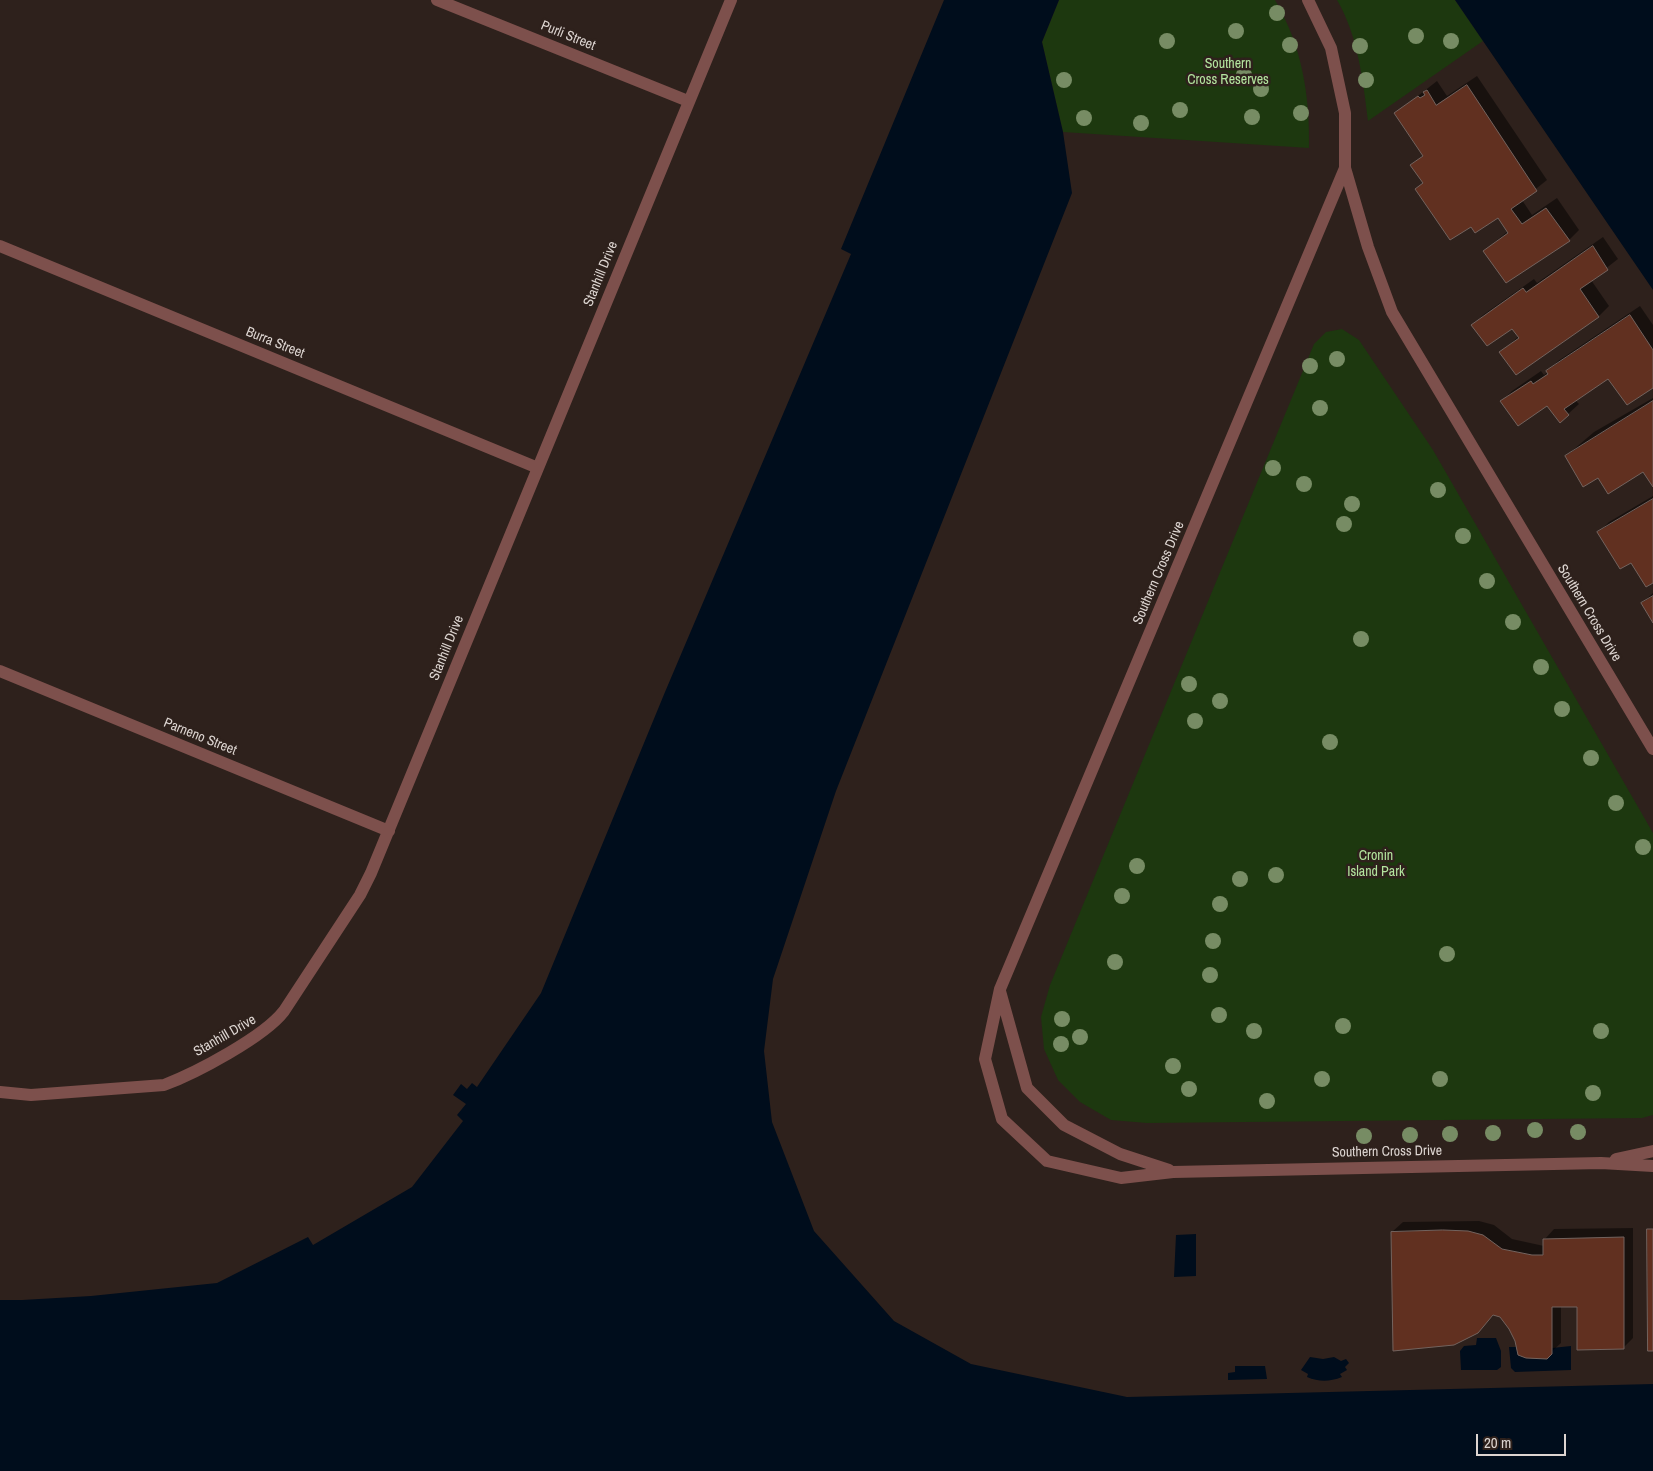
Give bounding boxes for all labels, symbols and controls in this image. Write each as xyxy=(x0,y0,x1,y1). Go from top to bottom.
street label: Purli Street xyxy=(538,17,598,55)
park label: Southern Cross Reserves xyxy=(1187,56,1269,88)
street label: Stanhill Drive xyxy=(580,239,622,309)
street label: Burra Street xyxy=(243,324,307,362)
street label: Southern Cross Drive xyxy=(1130,519,1188,627)
street label: Southern Cross Drive xyxy=(1553,561,1625,665)
street label: Stanhill Drive xyxy=(426,613,468,683)
street label: Parneno Street xyxy=(161,715,239,759)
park label: Cronin Island Park xyxy=(1347,848,1405,880)
street label: Stanhill Drive xyxy=(191,1011,259,1061)
street label: Southern Cross Drive xyxy=(1332,1143,1442,1161)
scale bar xyxy=(1478,1424,1568,1456)
text: 20 m xyxy=(1484,1432,1511,1453)

